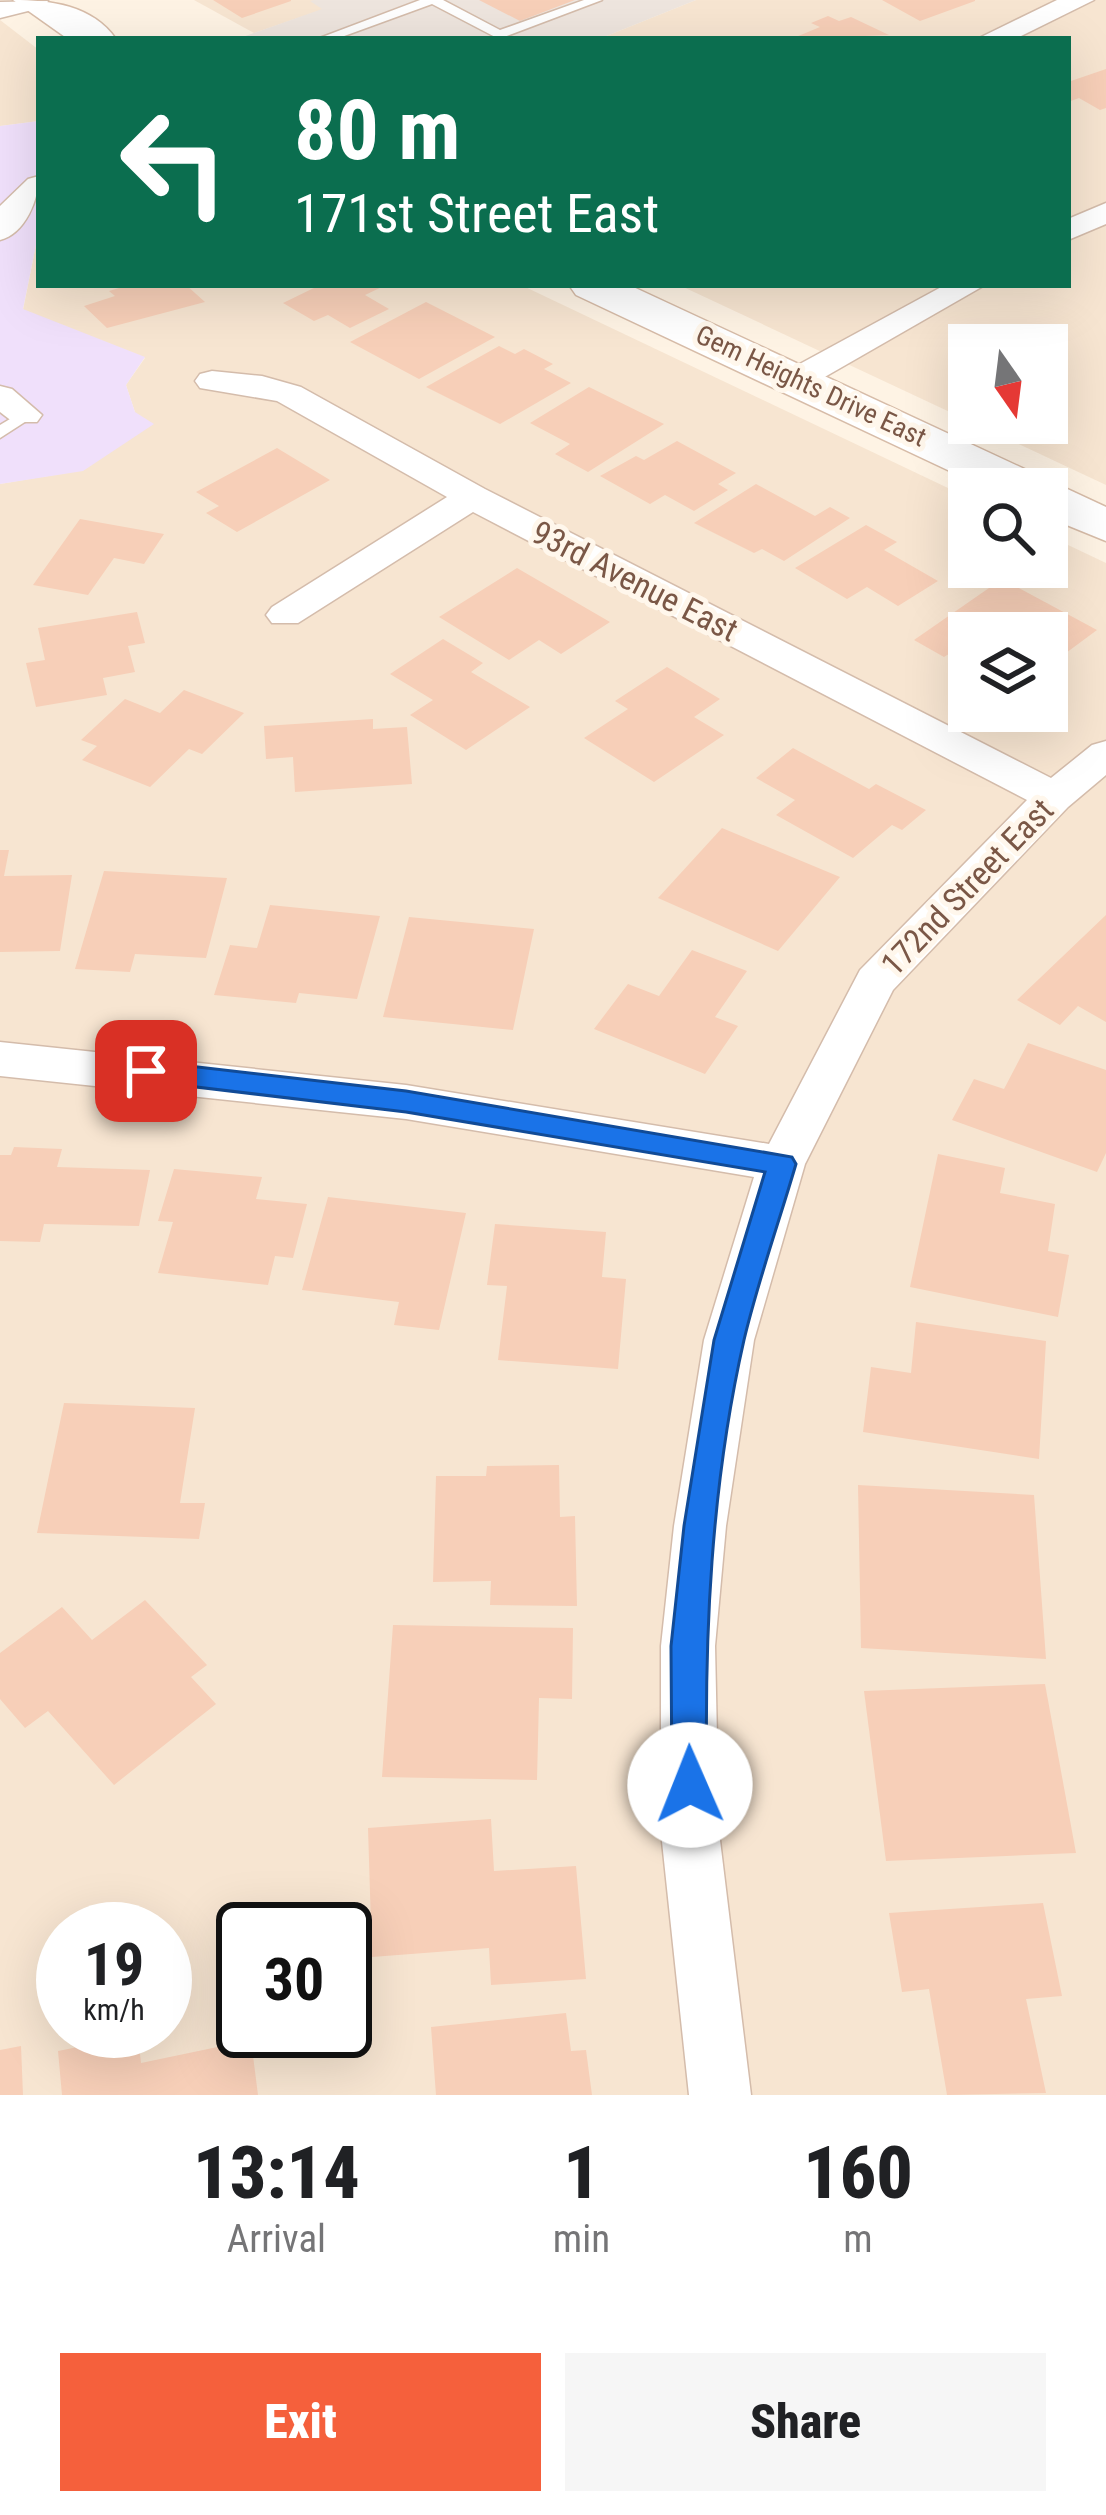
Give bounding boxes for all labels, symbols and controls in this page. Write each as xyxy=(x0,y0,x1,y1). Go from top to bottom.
text: 80 m xyxy=(294,81,461,180)
icon: left xyxy=(96,84,252,240)
text: 171st Street East xyxy=(294,182,659,245)
street label: Gem Heights Drive East xyxy=(691,319,931,453)
north arrow xyxy=(948,324,1068,444)
map controls xyxy=(948,324,1068,732)
button: search xyxy=(948,468,1068,588)
street label: 93rd Avenue East xyxy=(526,512,744,650)
button: layers xyxy=(948,612,1068,732)
street label: 172nd Street East xyxy=(873,790,1061,984)
pin xyxy=(95,1020,197,1122)
icon: arrive xyxy=(113,1038,179,1104)
position arrow xyxy=(627,1722,753,1848)
speed limit sign: 30 xyxy=(216,1902,372,2058)
text: 19 xyxy=(84,1929,144,2000)
text: km/h xyxy=(83,1992,145,2027)
text: 13:14 xyxy=(193,2131,360,2216)
text: 1 xyxy=(563,2131,600,2216)
text: 160 xyxy=(803,2131,913,2216)
text: Arrival xyxy=(227,2216,326,2262)
text: min xyxy=(553,2216,610,2262)
text: m xyxy=(843,2216,873,2262)
button: Exit xyxy=(60,2353,541,2491)
button: Share xyxy=(565,2353,1046,2491)

